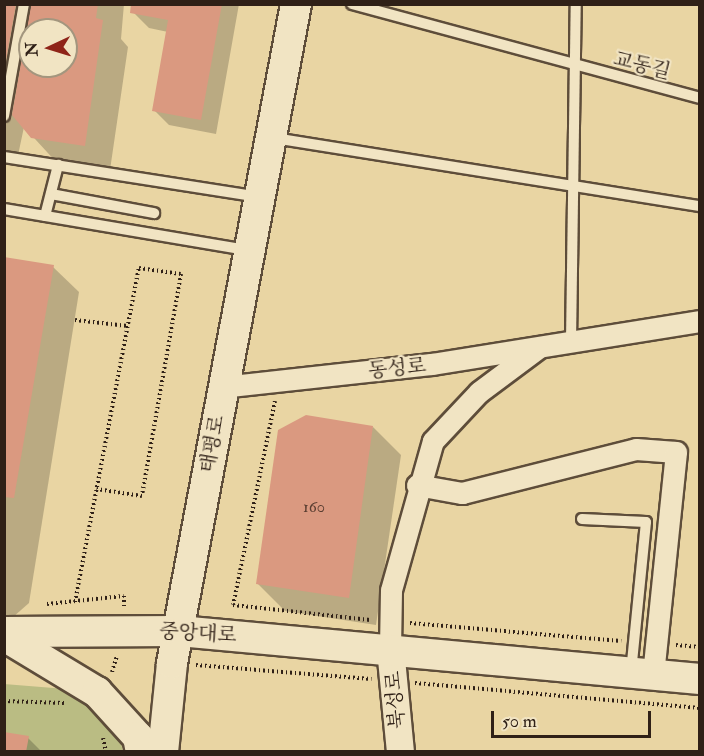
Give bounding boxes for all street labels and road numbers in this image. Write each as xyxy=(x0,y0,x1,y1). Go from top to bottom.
street label: 교동길 xyxy=(611,46,673,84)
street label: 동성로 xyxy=(367,353,427,383)
street label: 태평로 xyxy=(195,413,229,475)
street label: 중앙대로 xyxy=(159,619,237,647)
street label: 북성로 xyxy=(381,670,409,730)

